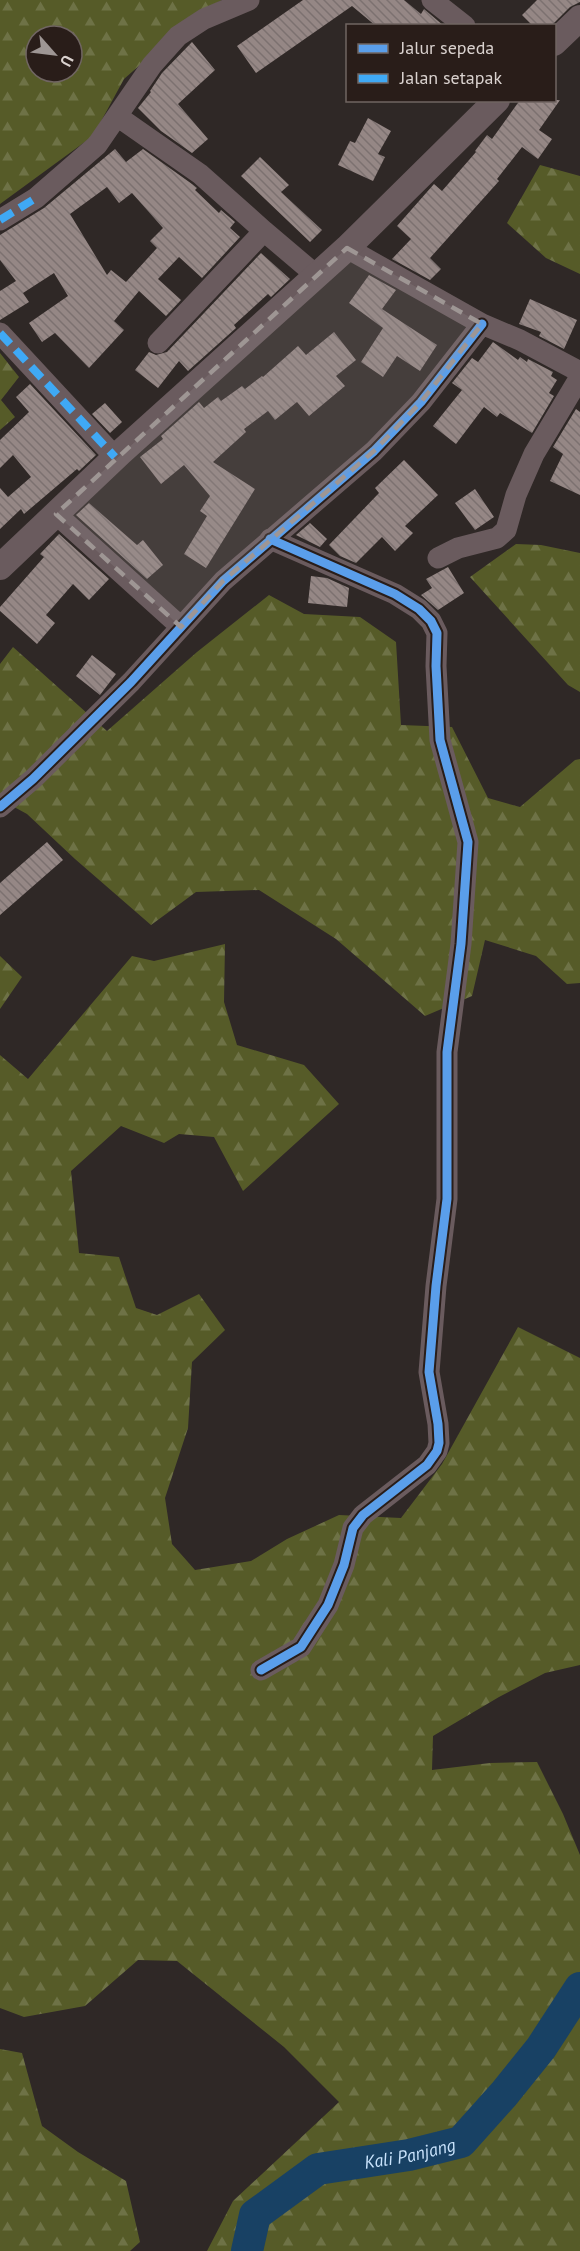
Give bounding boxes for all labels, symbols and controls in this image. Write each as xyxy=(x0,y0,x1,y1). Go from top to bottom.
north arrow xyxy=(24,24,84,84)
legend xyxy=(346,24,556,102)
text: Jalur sepeda xyxy=(399,36,494,59)
text: U xyxy=(56,52,78,70)
text: Jalan setapak xyxy=(399,66,502,89)
water label: Kali Panjang xyxy=(363,2132,458,2173)

